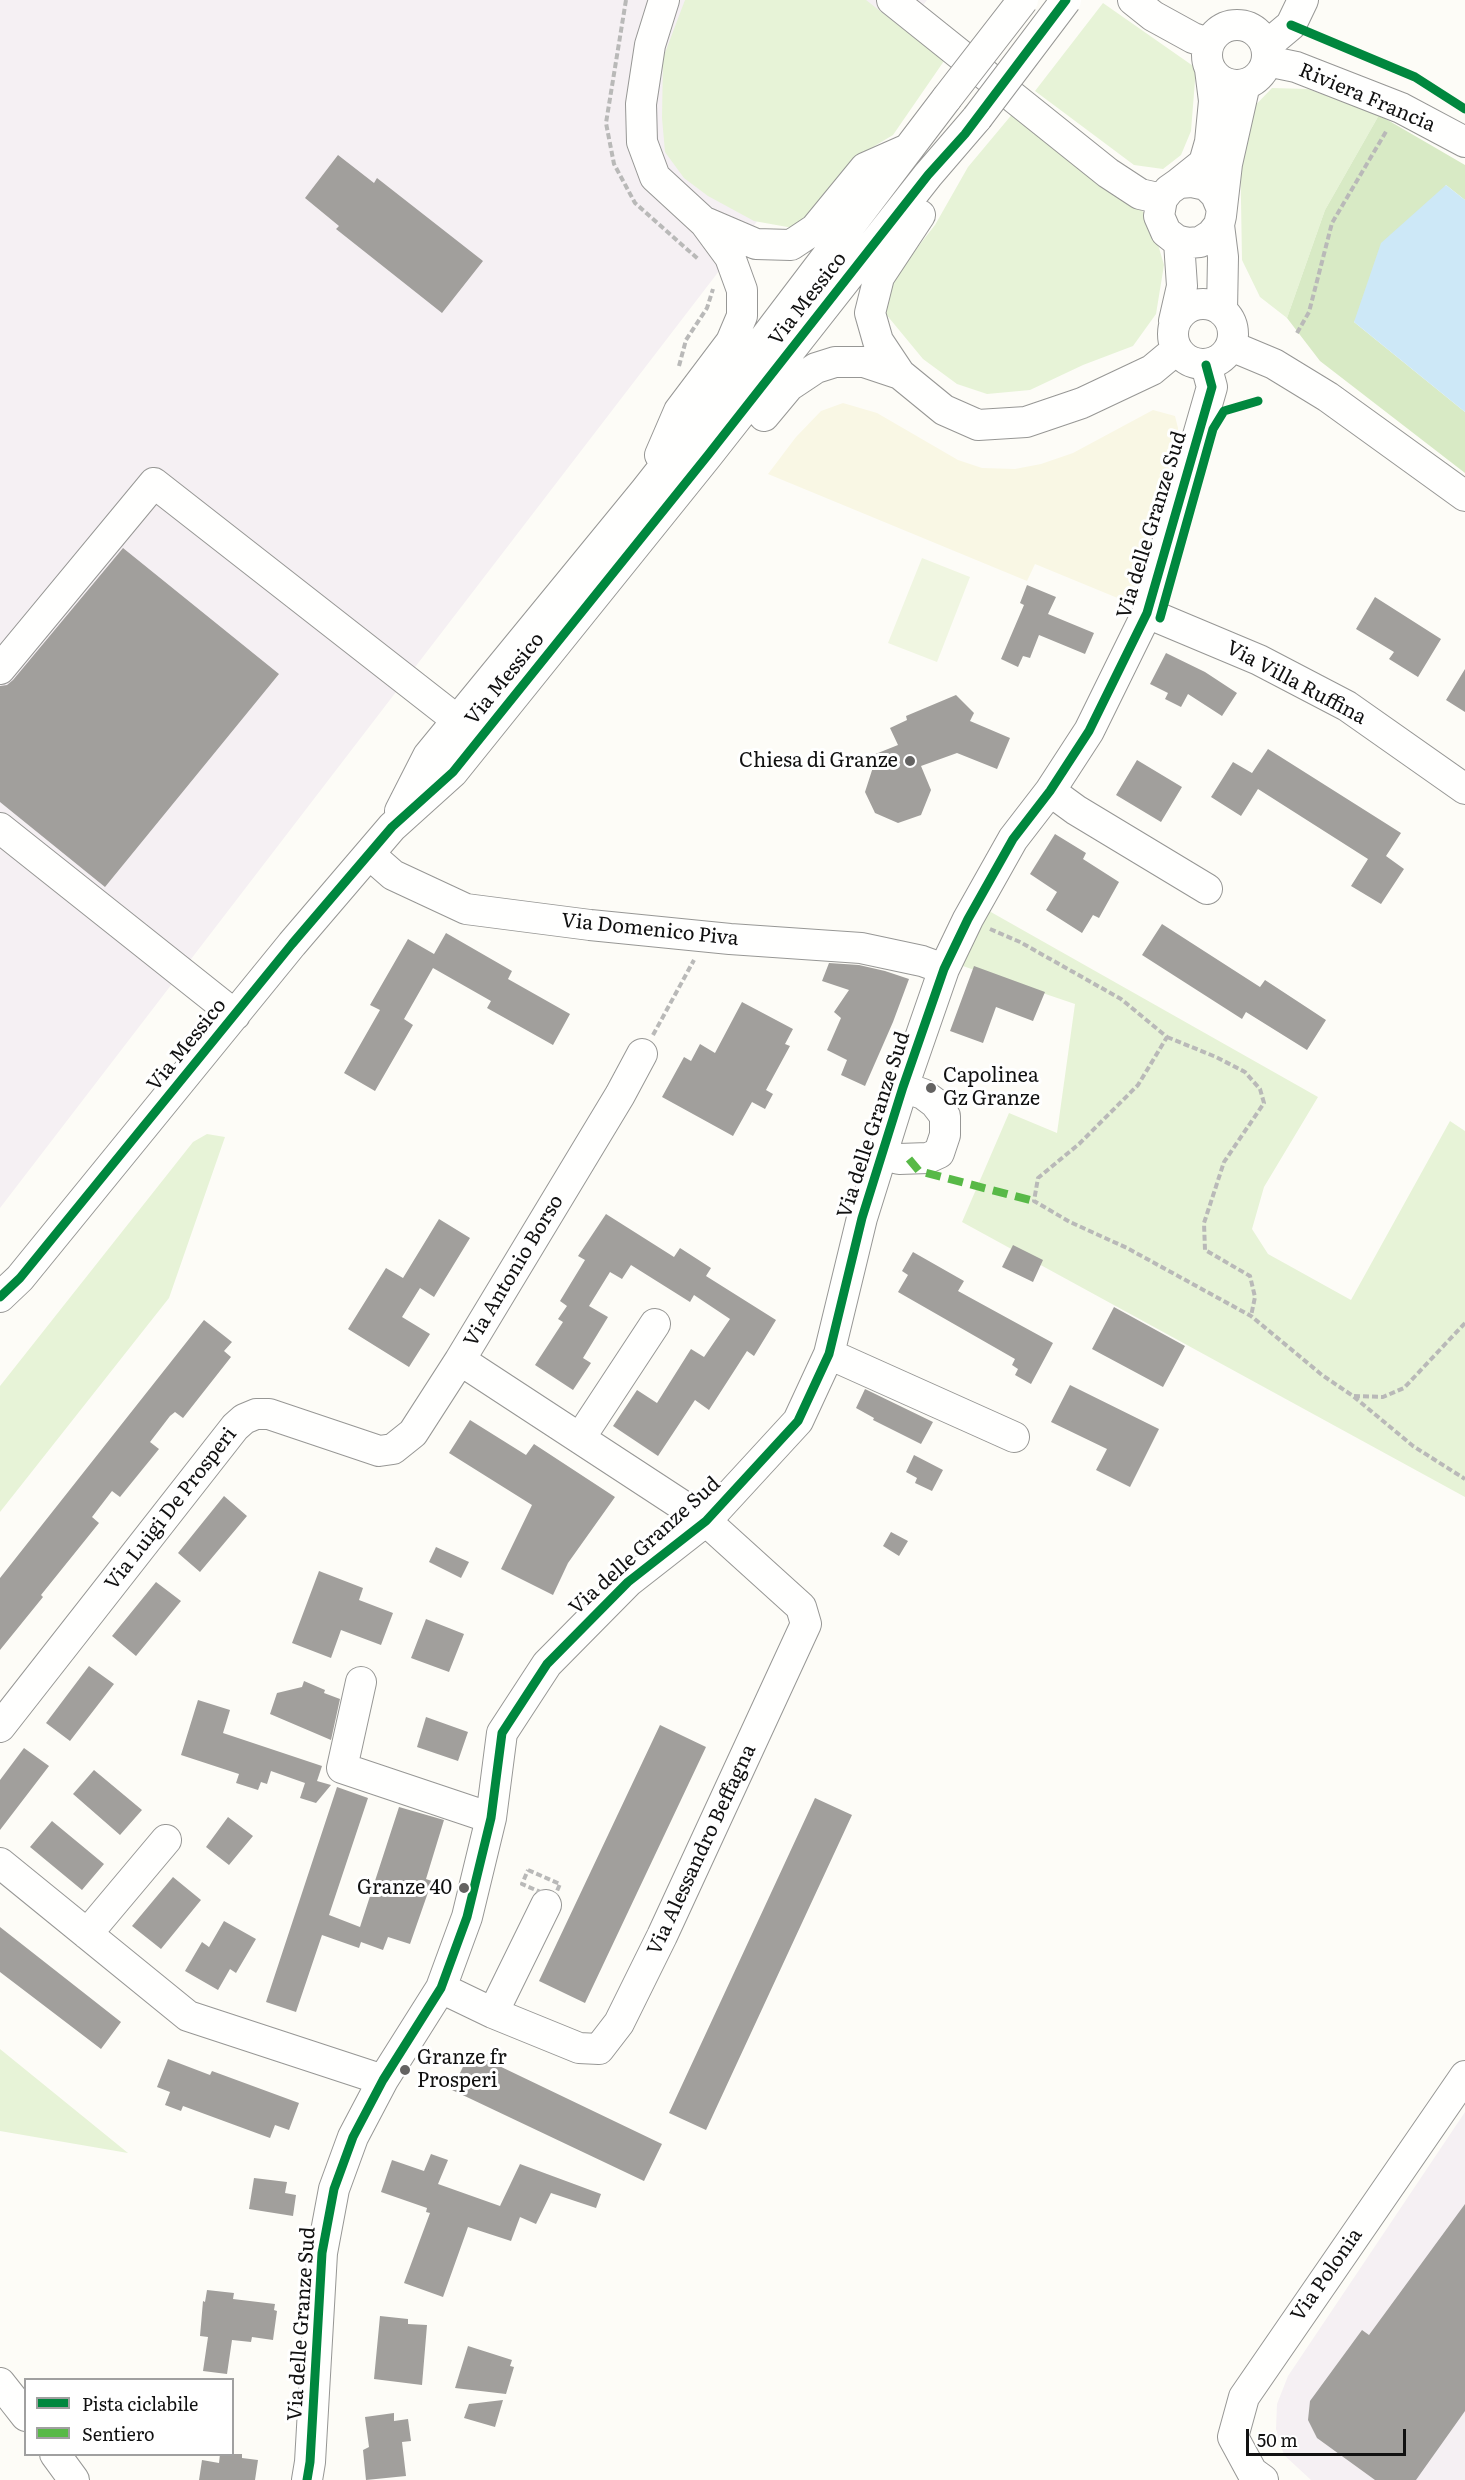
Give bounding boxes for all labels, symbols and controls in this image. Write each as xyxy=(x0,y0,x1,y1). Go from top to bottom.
street label: Riviera Francia xyxy=(1295,58,1439,138)
street label: Via Messico xyxy=(764,247,852,351)
street label: Via delle Granze Sud xyxy=(1112,428,1192,622)
street label: Via Messico xyxy=(460,628,550,730)
street label: Via Villa Ruffina xyxy=(1222,636,1370,730)
place label: Chiesa di Granze xyxy=(739,749,898,773)
marker: Chiesa di Granze xyxy=(903,754,917,768)
street label: Via Domenico Piva xyxy=(560,909,740,951)
street label: Via Messico xyxy=(142,994,232,1096)
street label: Via delle Granze Sud xyxy=(833,1029,915,1221)
place label: Capolinea Gz Granze xyxy=(943,1064,1040,1111)
marker: Capolinea Gz Granze xyxy=(924,1081,938,1095)
street label: Via Antonio Borso xyxy=(459,1191,569,1351)
street label: Via Luigi De Prosperi xyxy=(100,1423,242,1595)
street label: Via delle Granze Sud xyxy=(565,1472,725,1620)
street label: Via Alessandro Beffagna xyxy=(643,1741,761,1959)
place label: Granze 40 xyxy=(357,1876,452,1900)
marker: Granze 40 xyxy=(457,1881,471,1895)
place label: Granze fr Prosperi xyxy=(417,2046,507,2093)
marker: Granze fr Prosperi xyxy=(398,2063,412,2077)
street label: Via Polonia xyxy=(1286,2224,1368,2326)
street label: Via delle Granze Sud xyxy=(283,2226,321,2422)
legend xyxy=(24,2378,234,2456)
text: Pista ciclabile xyxy=(82,2390,198,2417)
scale bar xyxy=(1249,2417,1410,2455)
text: Sentiero xyxy=(82,2420,155,2447)
text: 50 m xyxy=(1257,2426,1298,2453)

